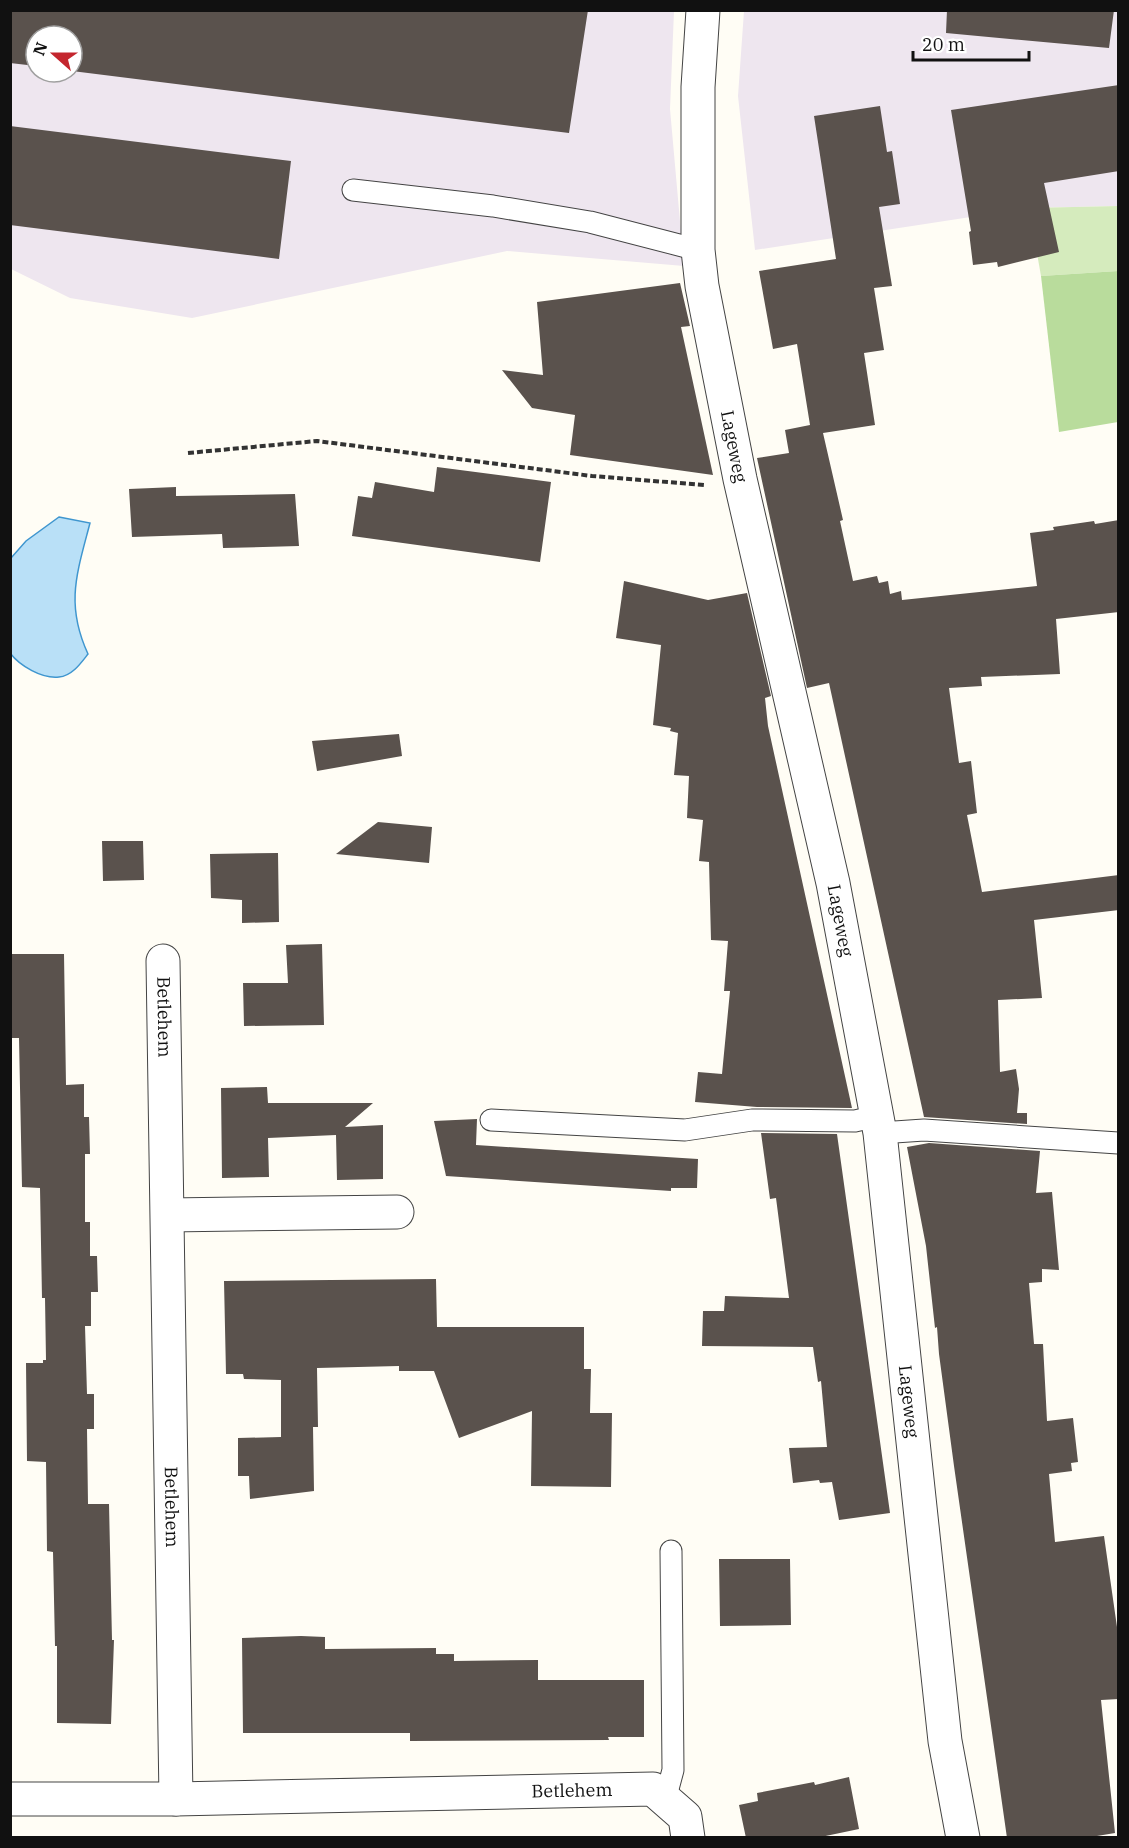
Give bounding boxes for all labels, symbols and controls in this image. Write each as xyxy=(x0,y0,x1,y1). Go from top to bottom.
north arrow xyxy=(24,24,84,84)
scale bar xyxy=(913,24,1028,62)
text: 20 m xyxy=(922,33,965,56)
text: N xyxy=(28,39,52,58)
street label: Lageweg xyxy=(716,408,752,485)
street label: Lageweg xyxy=(823,883,859,959)
street label: Betlehem xyxy=(152,976,176,1058)
street label: Lageweg xyxy=(894,1364,925,1439)
street label: Betlehem xyxy=(160,1466,184,1548)
street label: Betlehem xyxy=(531,1778,613,1803)

